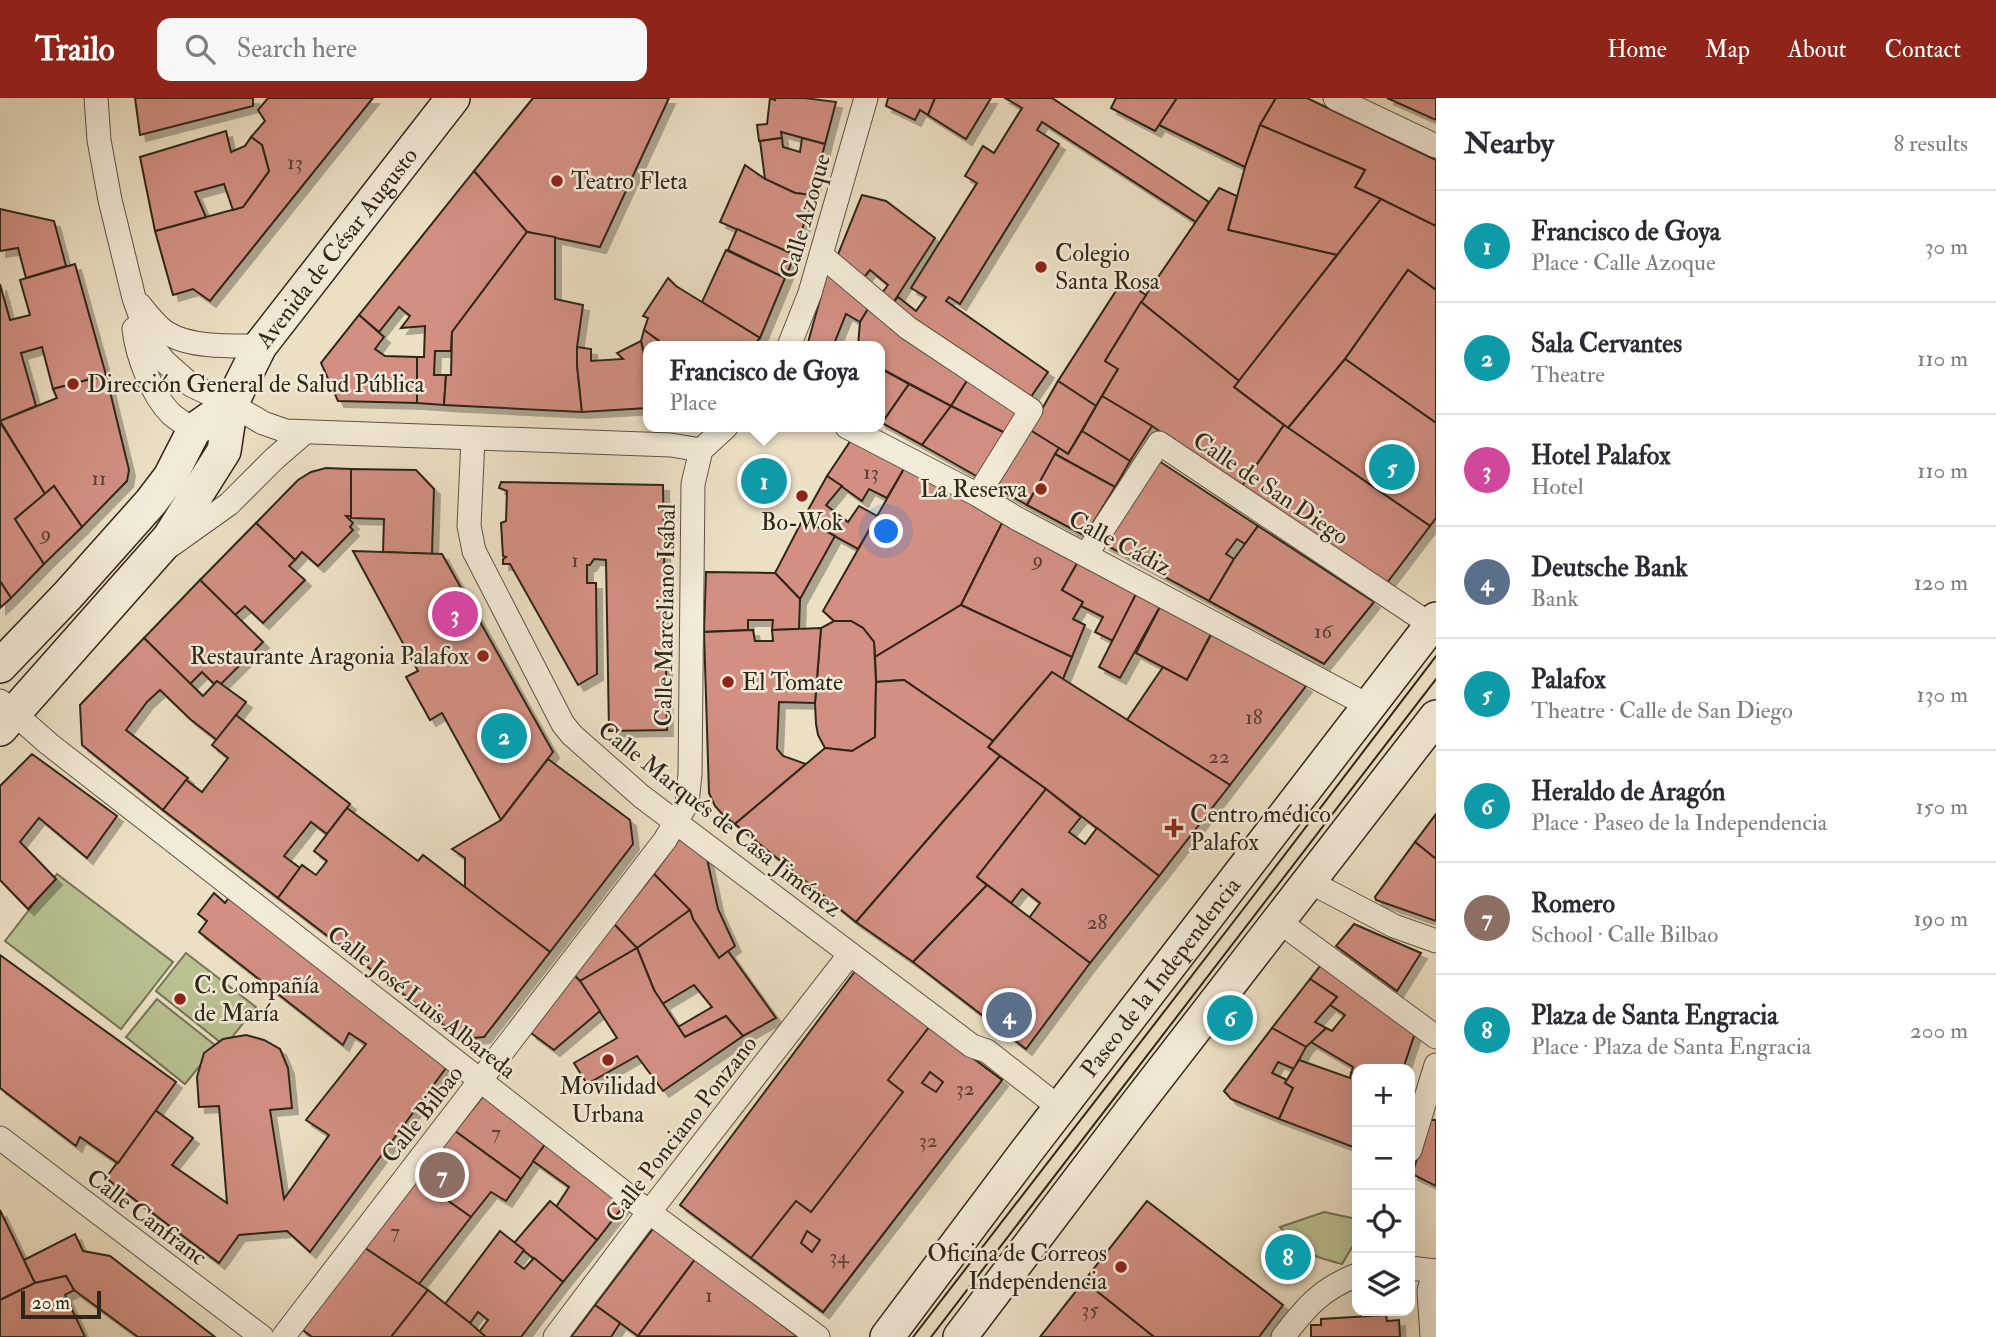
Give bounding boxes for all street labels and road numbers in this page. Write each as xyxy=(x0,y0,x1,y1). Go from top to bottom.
street label: Avenida de César Augusto xyxy=(248,141,425,355)
street label: Calle Azoque xyxy=(773,150,838,282)
street label: Calle de San Diego xyxy=(1187,425,1355,552)
street label: Calle Marceliano Isábal xyxy=(648,503,683,727)
street label: Calle Cádiz xyxy=(1063,504,1177,584)
street label: Calle Marqués de Casa Jiménez xyxy=(592,715,848,924)
street label: Paseo de la Independencia xyxy=(1074,870,1248,1084)
street label: Calle José Luis Albareda xyxy=(321,919,523,1087)
street label: Calle Ponciano Ponzano xyxy=(599,1029,764,1229)
street label: Calle Bilbao xyxy=(375,1059,470,1170)
street label: Calle Canfranc xyxy=(80,1162,213,1273)

